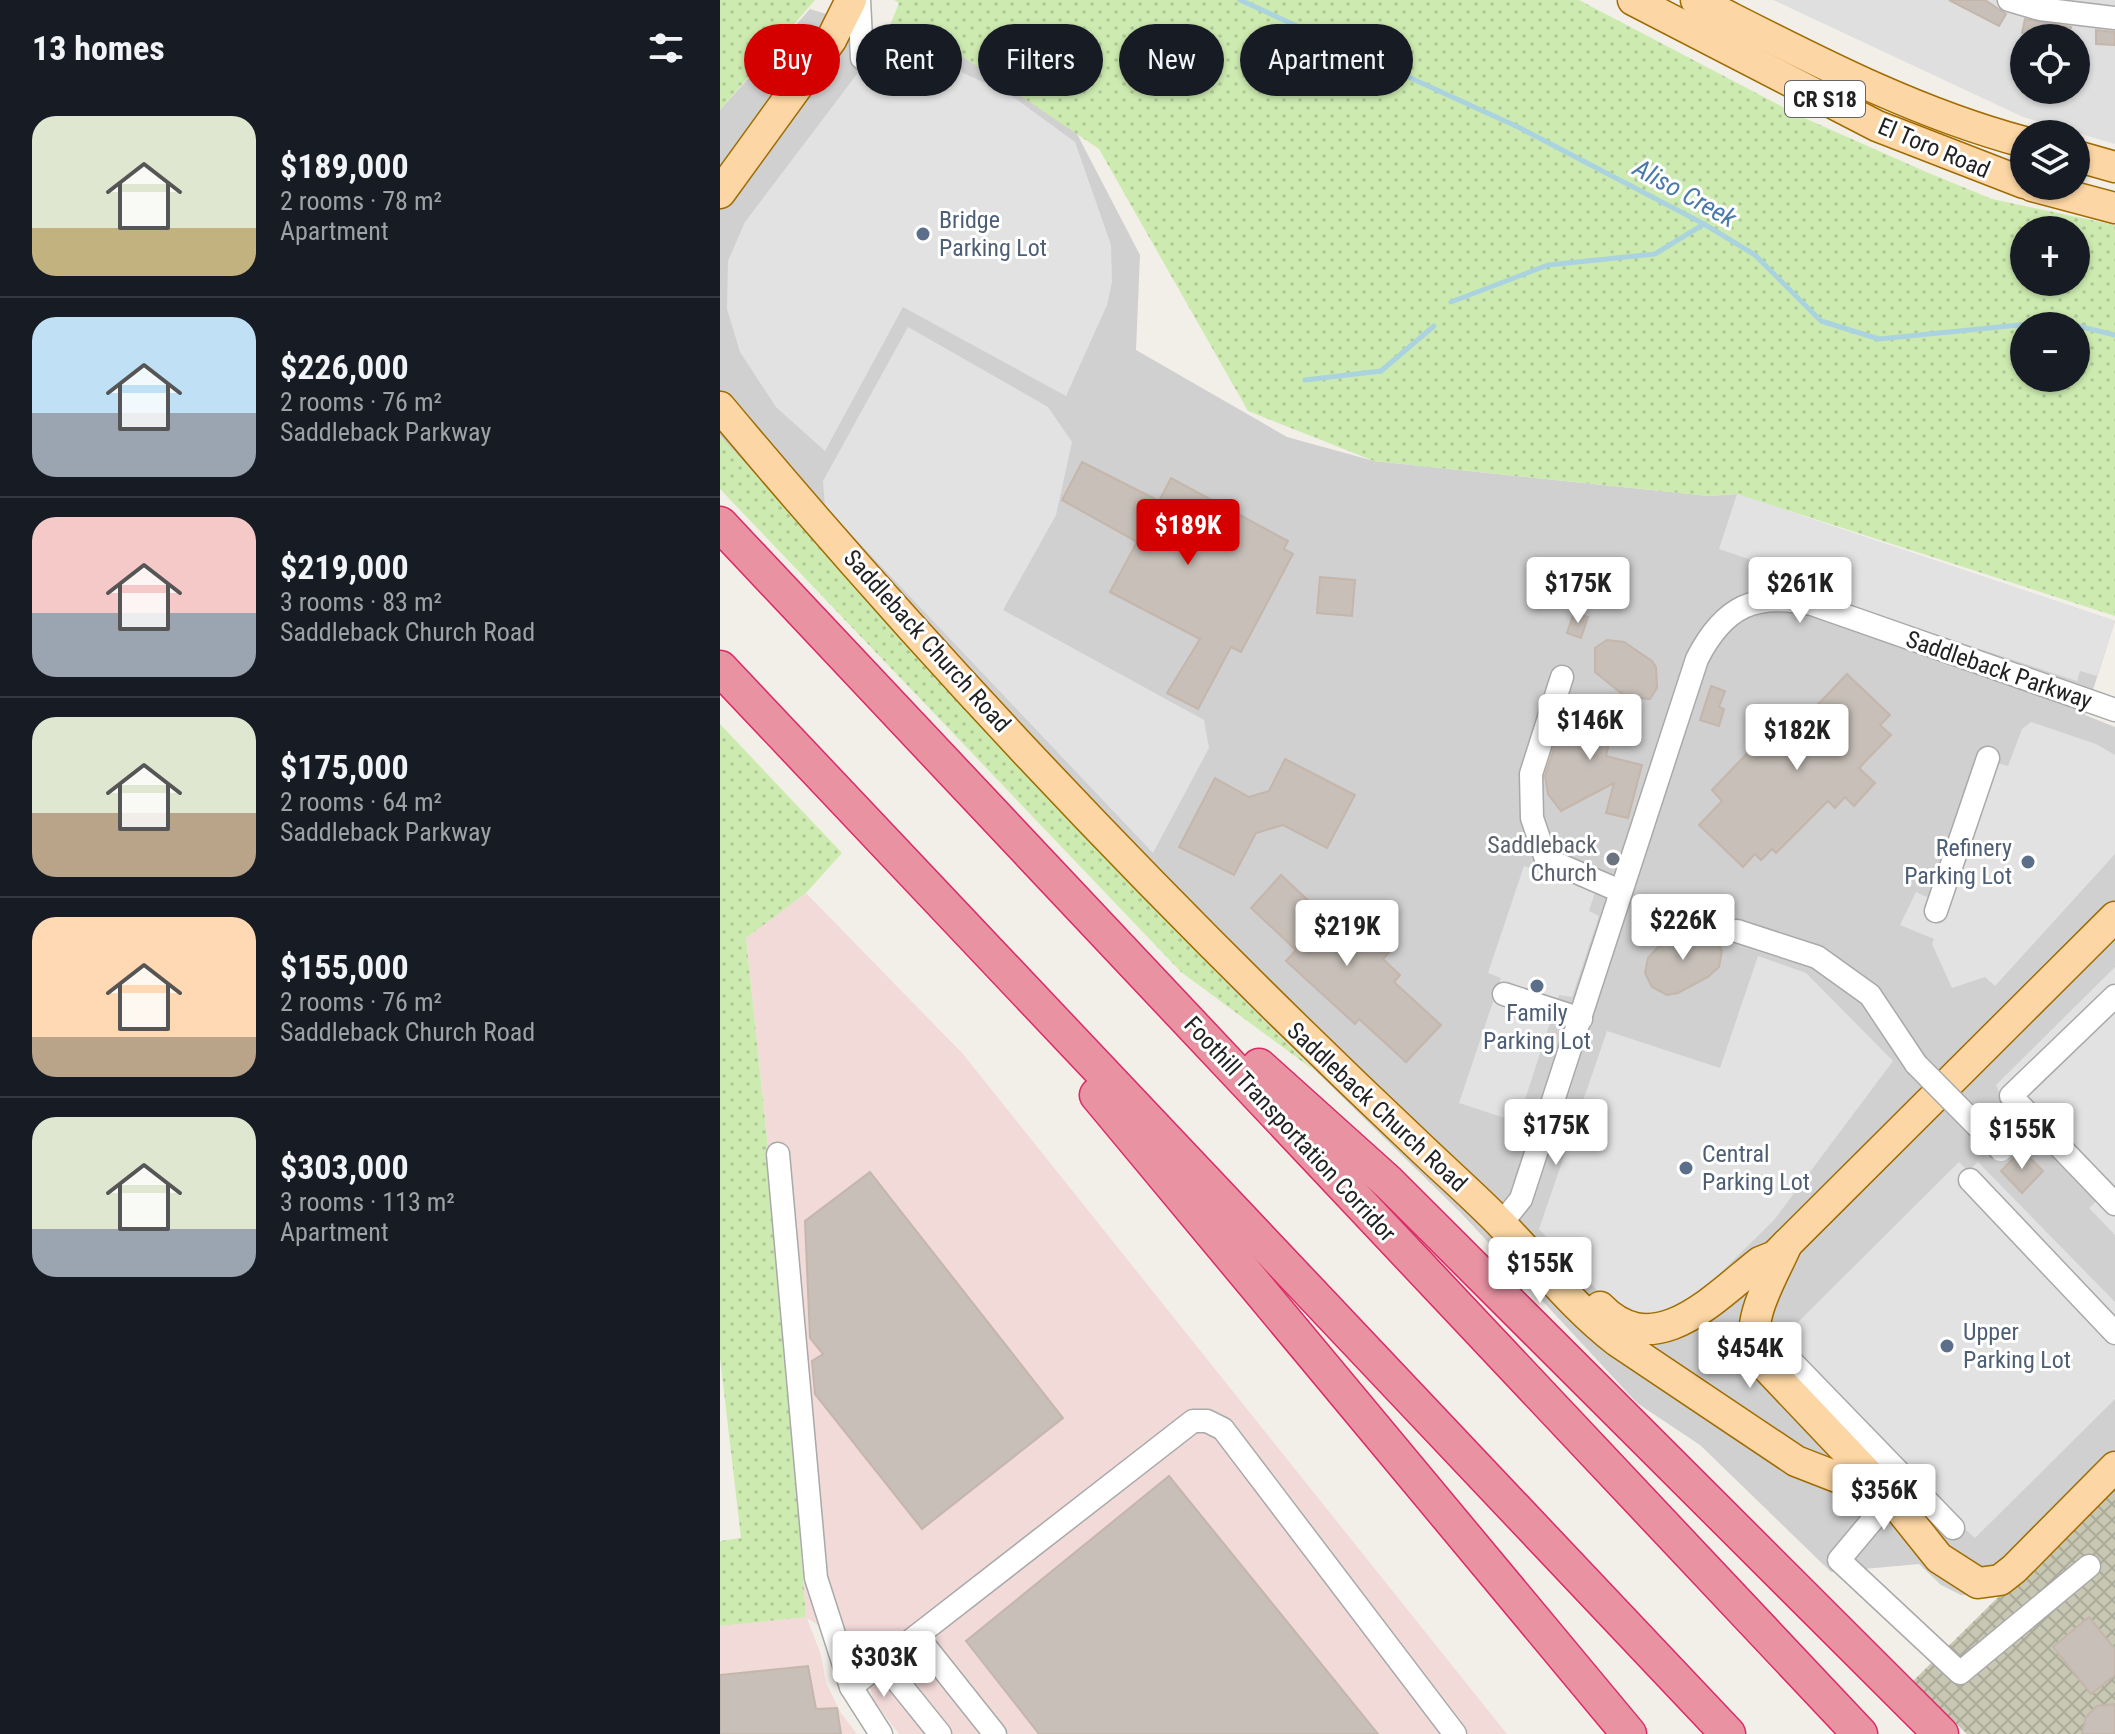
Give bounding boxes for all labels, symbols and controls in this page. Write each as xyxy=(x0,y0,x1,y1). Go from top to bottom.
chip: Buy xyxy=(744,24,840,96)
chip: Rent xyxy=(856,24,962,96)
chip: Filters xyxy=(978,24,1103,96)
chip: New xyxy=(1119,24,1224,96)
chip: Apartment xyxy=(1240,24,1413,96)
map controls xyxy=(2010,24,2090,392)
button: locate xyxy=(2010,24,2090,104)
icon: filters xyxy=(644,26,688,70)
text: 13 homes xyxy=(32,28,165,68)
road number: CR S18 xyxy=(1785,81,1865,117)
street label: El Toro Road xyxy=(1874,112,1994,184)
button: layers xyxy=(2010,120,2090,200)
text: $189,000 xyxy=(280,146,409,186)
icon: home xyxy=(96,148,192,244)
water label: Aliso Creek xyxy=(1627,152,1742,234)
text: 2 rooms · 78 m² xyxy=(280,186,442,216)
place label: Bridge Parking Lot xyxy=(939,206,1047,262)
text: Apartment xyxy=(280,216,389,246)
button: + xyxy=(2010,216,2090,296)
marker: Bridge Parking Lot xyxy=(914,225,932,243)
button: − xyxy=(2010,312,2090,392)
text: $226,000 xyxy=(280,347,409,387)
icon: home xyxy=(96,349,192,445)
text: 2 rooms · 76 m² xyxy=(280,387,442,417)
text: Saddleback Parkway xyxy=(280,417,491,447)
pin: $189K xyxy=(1132,499,1244,567)
text: $189K xyxy=(1155,510,1221,540)
street label: Saddleback Church Road xyxy=(838,544,1016,738)
text: $219,000 xyxy=(280,547,409,587)
icon: home xyxy=(96,549,192,645)
pin: $175K xyxy=(1522,557,1634,625)
pin: $261K xyxy=(1744,557,1856,625)
text: $175K xyxy=(1545,568,1611,598)
text: $261K xyxy=(1767,568,1833,598)
text: 3 rooms · 83 m² xyxy=(280,587,442,617)
text: Saddleback Church Road xyxy=(280,617,535,647)
street label: Saddleback Parkway xyxy=(1902,625,2096,715)
pin: $146K xyxy=(1534,694,1646,762)
pin: $182K xyxy=(1741,704,1853,772)
text: $146K xyxy=(1557,705,1623,735)
text: $182K xyxy=(1764,715,1830,745)
text: $175,000 xyxy=(280,747,409,787)
icon: home xyxy=(96,749,192,845)
text: 2 rooms · 64 m² xyxy=(280,787,442,817)
text: Saddleback Parkway xyxy=(280,817,491,847)
place label: Saddleback Church xyxy=(1487,831,1597,887)
place label: Refinery Parking Lot xyxy=(1904,834,2012,890)
marker: Saddleback Church xyxy=(1604,850,1622,868)
marker: Refinery Parking Lot xyxy=(2019,853,2037,871)
pin: $226K xyxy=(1627,894,1739,962)
pin: $219K xyxy=(1291,900,1403,968)
text: $226K xyxy=(1650,905,1716,935)
text: $219K xyxy=(1314,911,1380,941)
text: $155,000 xyxy=(280,947,409,987)
icon: home xyxy=(96,949,192,1045)
marker: Family Parking Lot xyxy=(1528,977,1546,995)
text: 2 rooms · 76 m² xyxy=(280,987,442,1017)
place label: Family Parking Lot xyxy=(1483,999,1591,1055)
street label: Foothill Transportation Corridor xyxy=(1178,1011,1402,1247)
street label: Saddleback Church Road xyxy=(1281,1016,1473,1198)
text: Saddleback Church Road xyxy=(280,1017,535,1047)
pin: $175K xyxy=(1500,1099,1612,1167)
pin: $155K xyxy=(1966,1103,2078,1171)
text: $175K xyxy=(1523,1110,1589,1140)
text: $155K xyxy=(1989,1114,2055,1144)
place label: Central Parking Lot xyxy=(1702,1140,1810,1196)
text: $303,000 xyxy=(280,1147,409,1187)
icon: home xyxy=(96,1149,192,1245)
marker: Central Parking Lot xyxy=(1677,1159,1695,1177)
text: 3 rooms · 113 m² xyxy=(280,1187,455,1217)
text: Apartment xyxy=(280,1217,389,1247)
pin: $155K xyxy=(1484,1237,1596,1305)
text: $155K xyxy=(1507,1248,1573,1278)
place label: Upper Parking Lot xyxy=(1963,1318,2071,1374)
pin: $454K xyxy=(1694,1322,1806,1390)
text: $454K xyxy=(1717,1333,1783,1363)
marker: Upper Parking Lot xyxy=(1938,1337,1956,1355)
pin: $356K xyxy=(1828,1464,1940,1532)
text: $356K xyxy=(1851,1475,1917,1505)
pin: $303K xyxy=(828,1631,940,1699)
text: $303K xyxy=(851,1642,917,1672)

